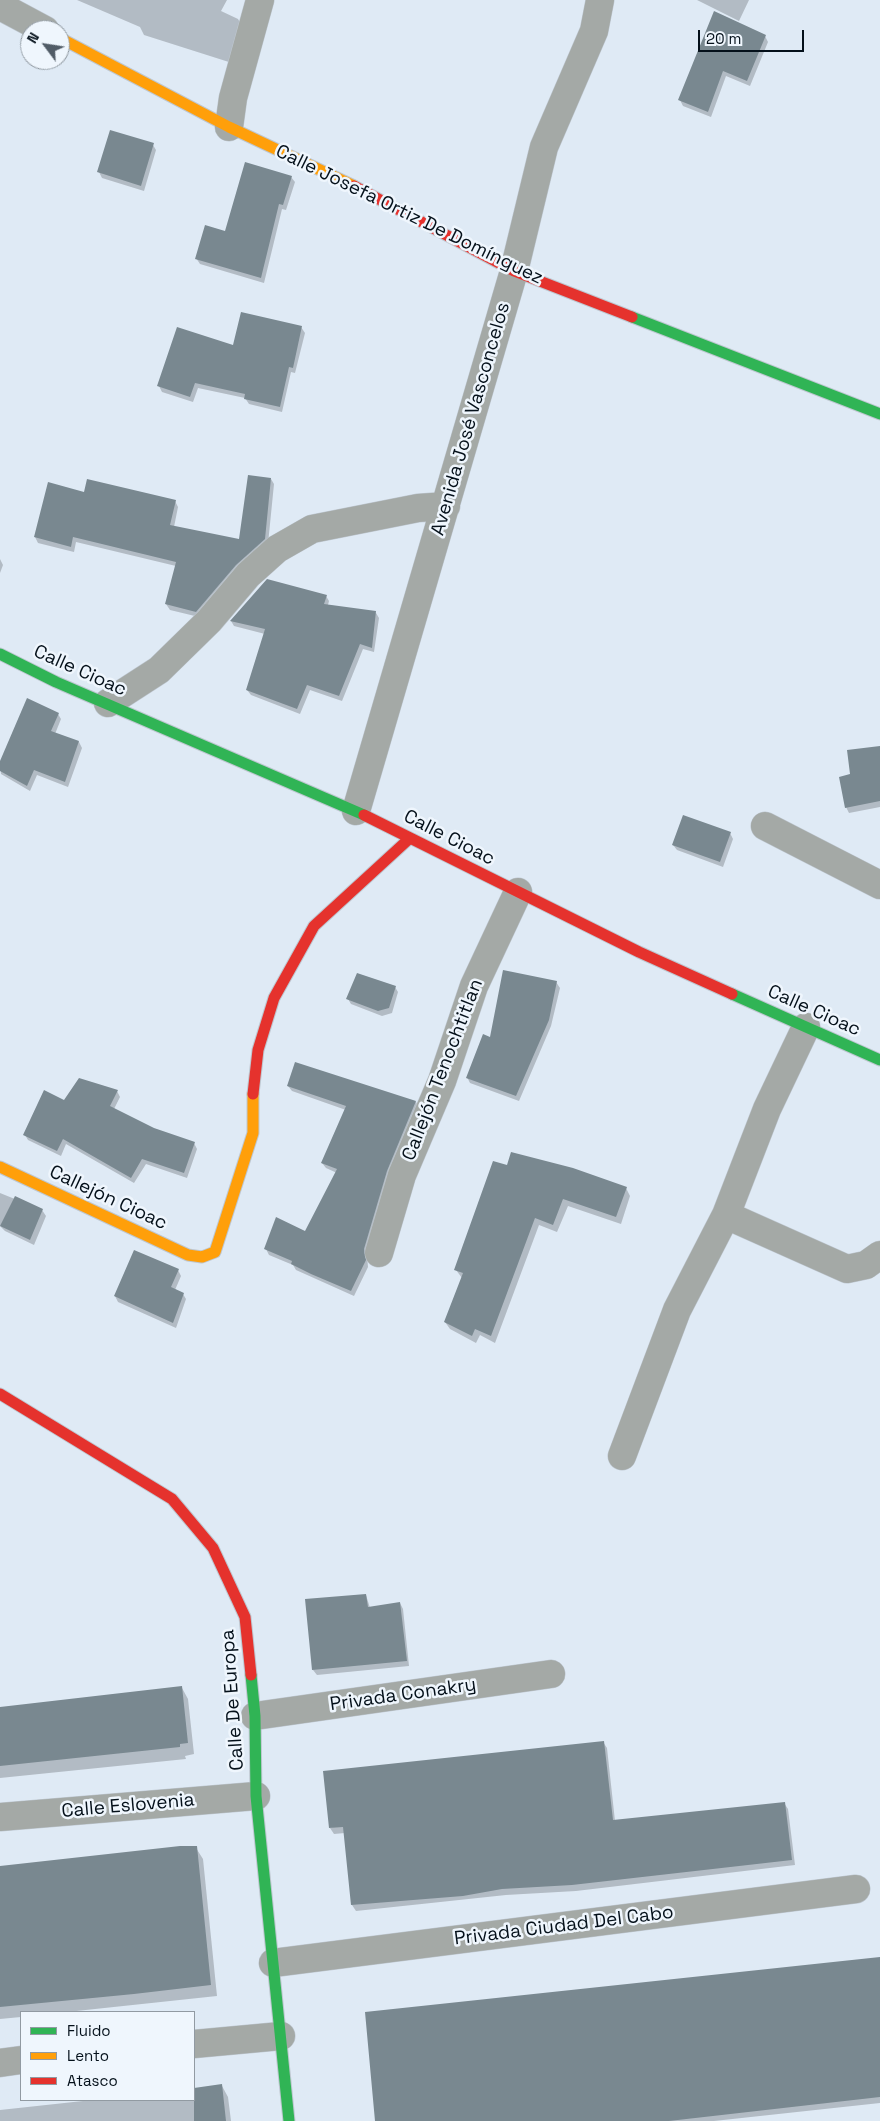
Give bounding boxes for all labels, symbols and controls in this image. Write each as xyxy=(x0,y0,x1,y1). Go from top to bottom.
north arrow xyxy=(20,20,70,70)
scale bar xyxy=(700,20,806,52)
text: N xyxy=(23,29,43,46)
text: 20 m xyxy=(706,29,741,48)
street label: Calle Josefa Ortiz De Domínguez xyxy=(272,140,546,290)
street label: Avenida José Vasconcelos xyxy=(427,300,515,538)
street label: Calle Cioac xyxy=(30,640,130,702)
street label: Calle Cioac xyxy=(400,805,498,871)
street label: Callejón Tenochtitlan xyxy=(398,976,488,1164)
street label: Calle Cioac xyxy=(764,980,864,1042)
street label: Callejón Cioac xyxy=(46,1161,170,1235)
street label: Calle De Europa xyxy=(217,1629,249,1771)
street label: Privada Conakry xyxy=(328,1673,478,1717)
street label: Calle Eslovenia xyxy=(60,1789,196,1823)
street label: Privada Ciudad Del Cabo xyxy=(453,1901,675,1951)
legend xyxy=(20,2011,195,2101)
text: Fluido xyxy=(67,2021,111,2040)
text: Lento xyxy=(67,2046,109,2065)
text: Atasco xyxy=(67,2071,118,2090)

